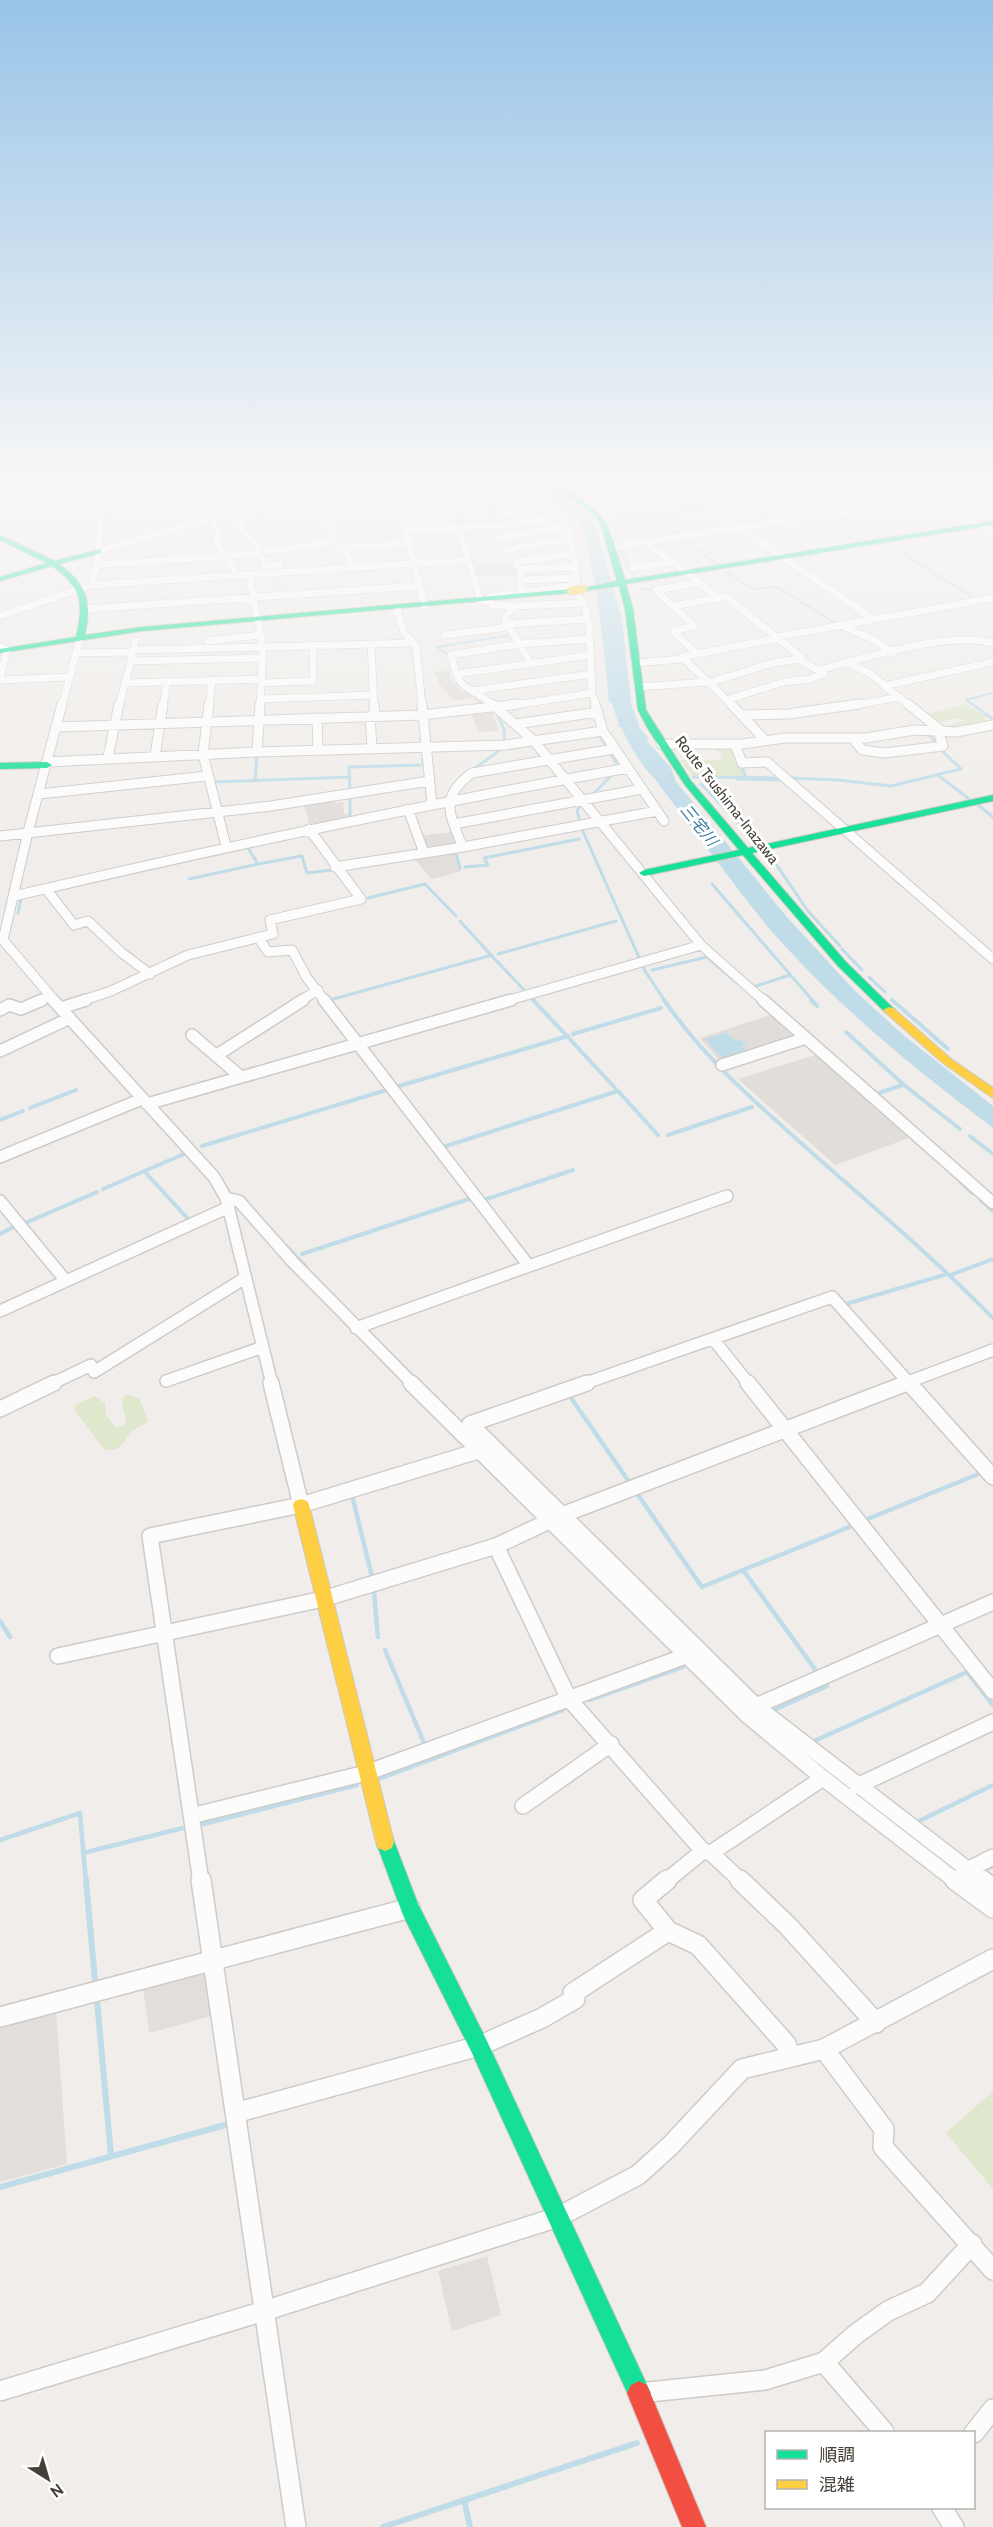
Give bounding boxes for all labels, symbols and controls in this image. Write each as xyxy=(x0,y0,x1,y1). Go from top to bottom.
street label: Route Tsushima-Inazawa xyxy=(671,732,783,868)
water label: 三宅川 xyxy=(677,800,723,851)
legend xyxy=(765,2431,975,2509)
text: 順調 xyxy=(819,2444,855,2466)
north arrow xyxy=(18,2449,78,2509)
text: 混雑 xyxy=(819,2474,855,2496)
text: N xyxy=(46,2480,67,2502)

